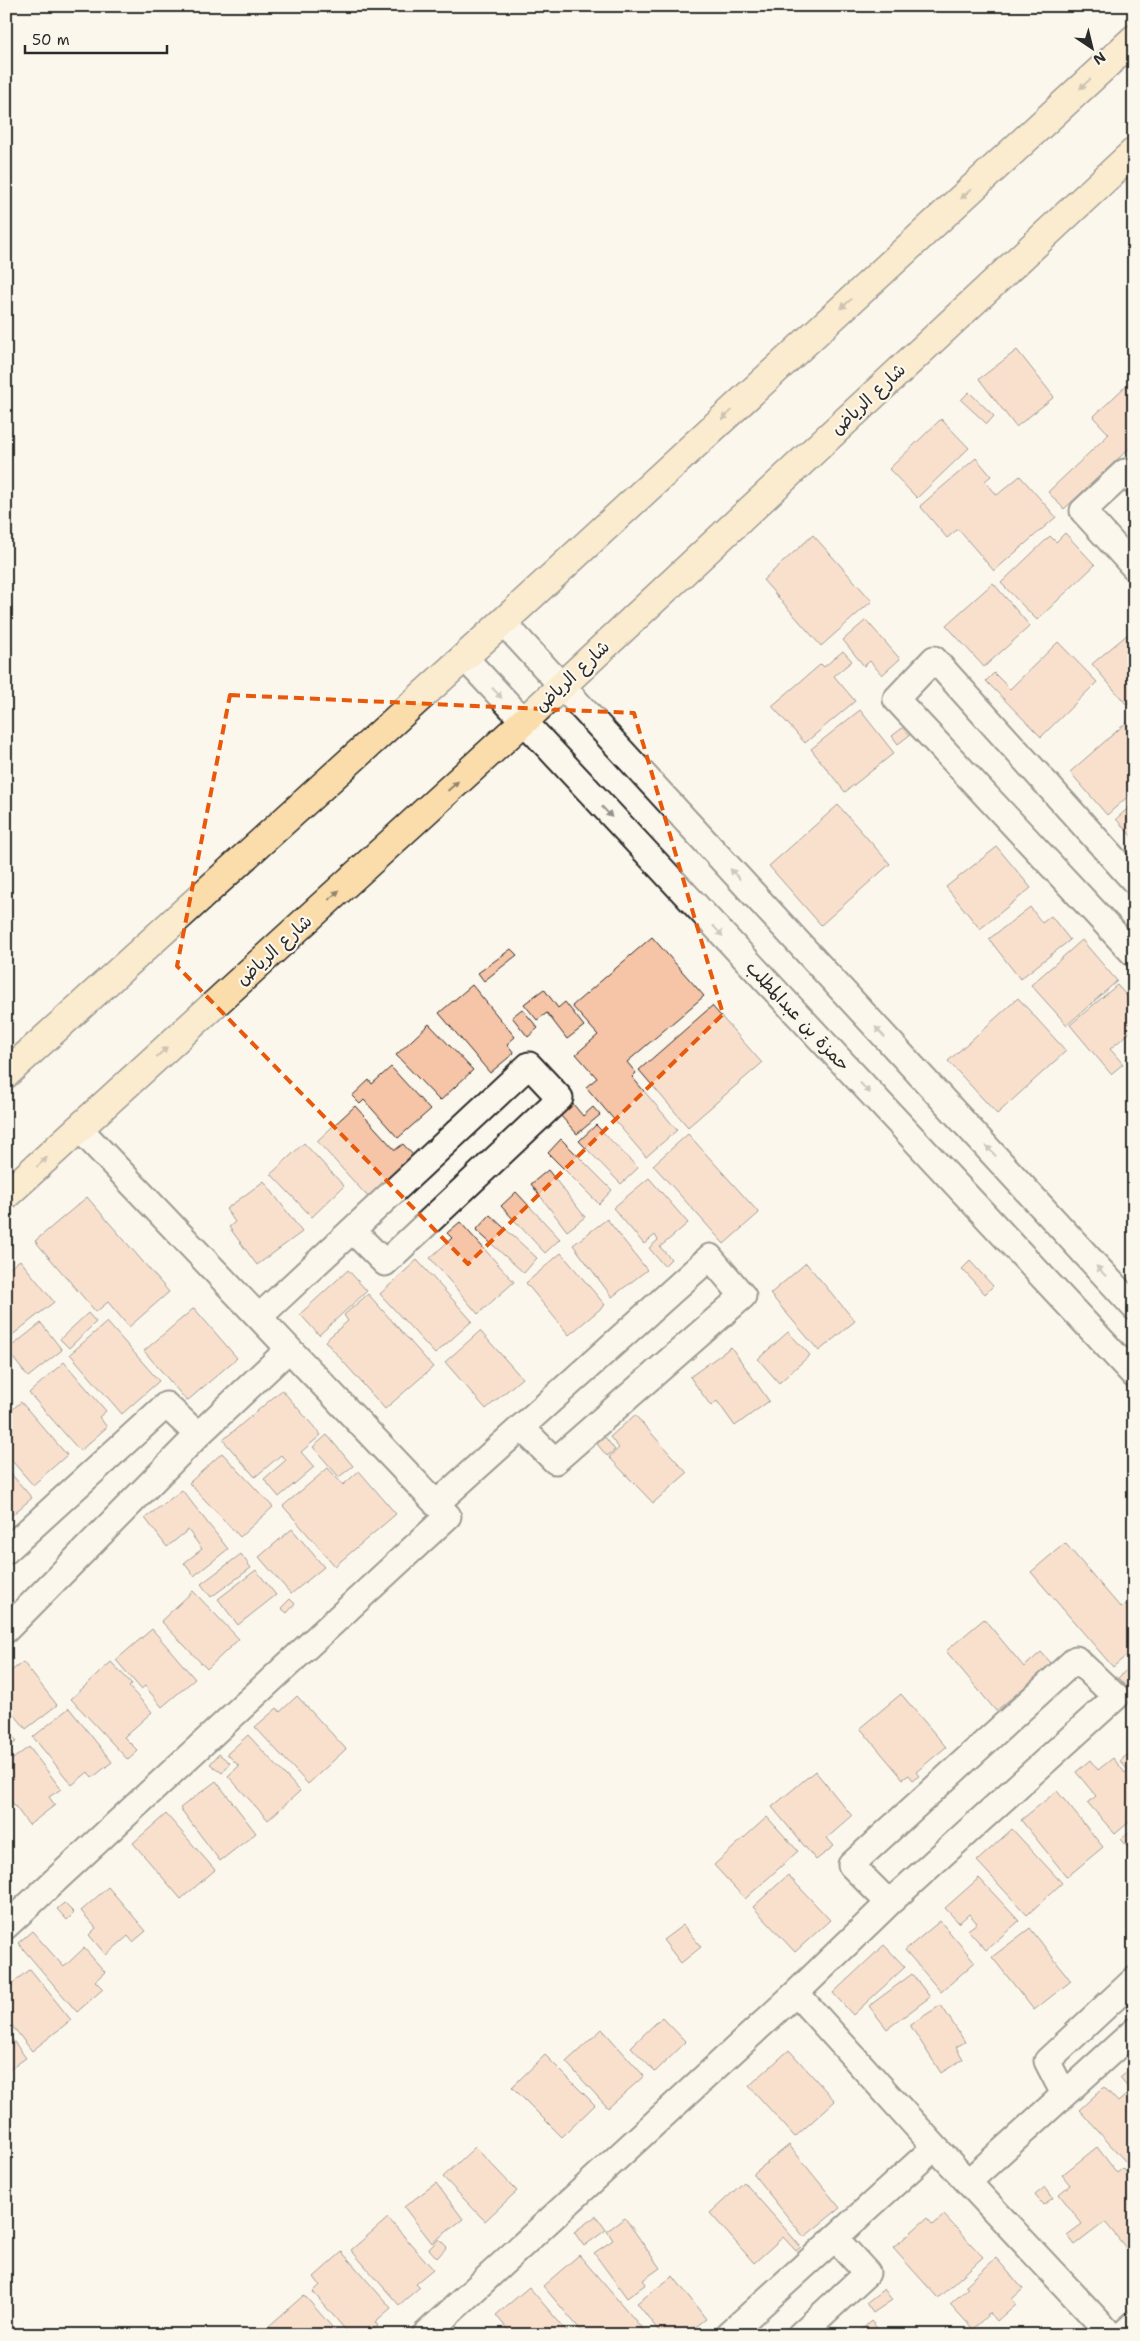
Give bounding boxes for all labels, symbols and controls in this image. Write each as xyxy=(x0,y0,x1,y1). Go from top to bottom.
scale bar xyxy=(25,22,168,54)
north arrow xyxy=(1068,22,1118,72)
text: 50 m xyxy=(32,30,70,50)
text: N xyxy=(1090,48,1109,69)
one-way arrow xyxy=(1079,78,1091,90)
one-way arrow xyxy=(960,188,972,200)
one-way arrow xyxy=(841,298,853,310)
street label: شارع الرياض xyxy=(825,358,911,440)
one-way arrow xyxy=(721,409,733,421)
street label: شارع الرياض xyxy=(529,635,615,717)
one-way arrow xyxy=(491,687,503,699)
one-way arrow xyxy=(447,780,460,791)
one-way arrow xyxy=(601,805,613,817)
one-way arrow xyxy=(729,868,741,880)
one-way arrow xyxy=(327,889,339,901)
street label: شارع الرياض xyxy=(231,909,317,991)
one-way arrow xyxy=(712,924,724,936)
street label: حمزة بن عبدالمطلب xyxy=(741,956,855,1076)
one-way arrow xyxy=(874,1026,886,1038)
one-way arrow xyxy=(156,1046,168,1058)
one-way arrow xyxy=(859,1081,871,1093)
one-way arrow xyxy=(985,1145,996,1158)
one-way arrow xyxy=(36,1156,48,1168)
one-way arrow xyxy=(1095,1265,1107,1277)

